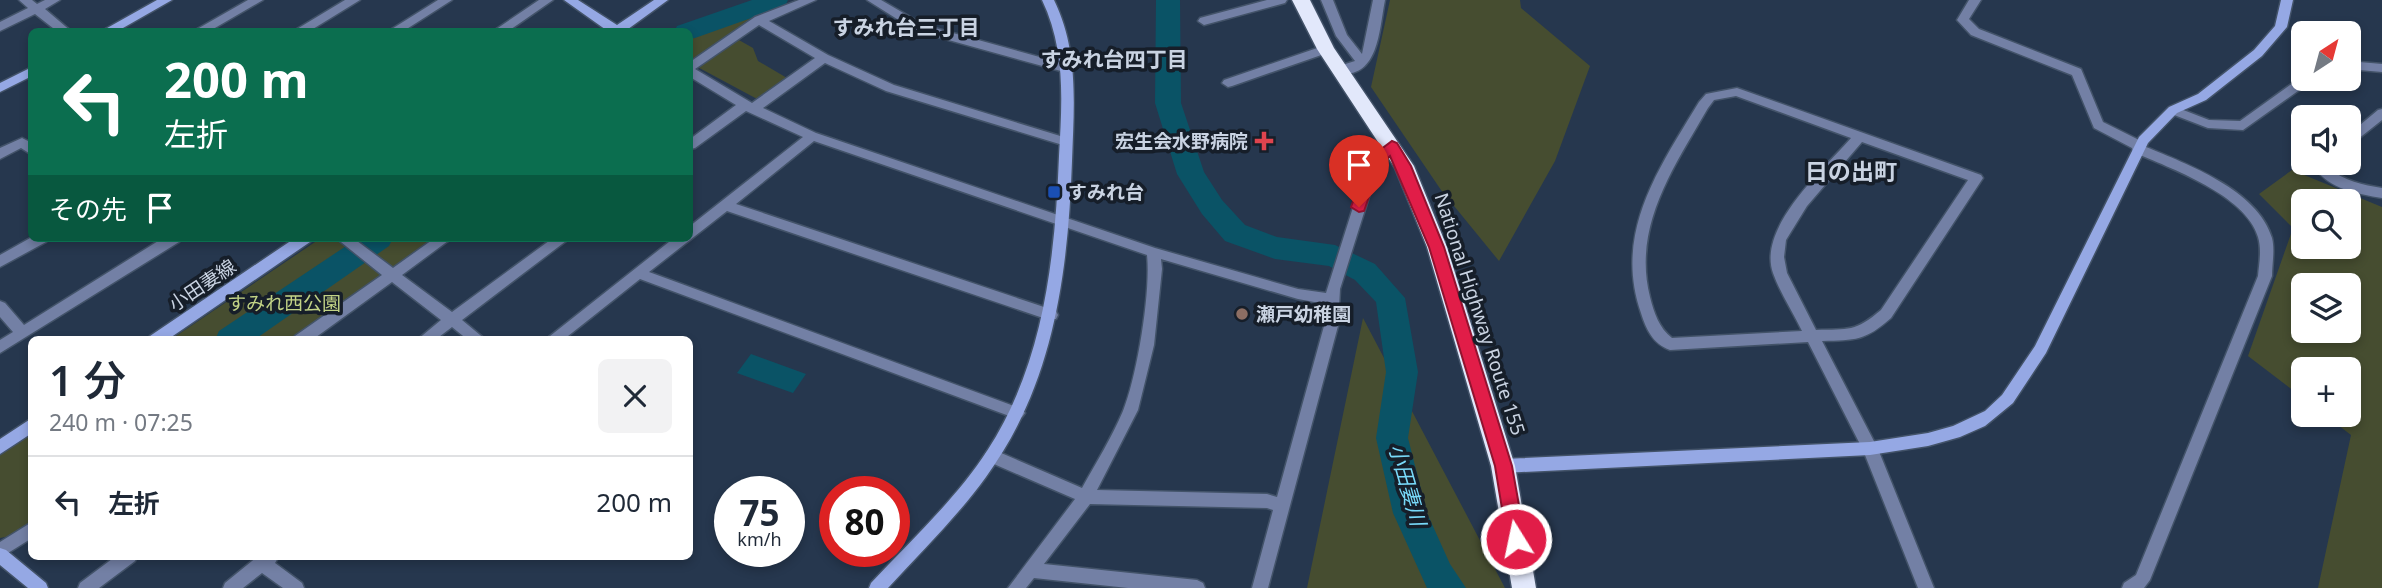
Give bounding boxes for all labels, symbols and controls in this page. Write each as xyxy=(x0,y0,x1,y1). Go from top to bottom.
district label: すみれ台三丁目 xyxy=(833,13,980,41)
north arrow xyxy=(2291,21,2361,91)
map controls xyxy=(2291,21,2361,427)
district label: すみれ台四丁目 xyxy=(1041,45,1188,73)
text: 200 m xyxy=(164,46,309,112)
icon: left xyxy=(49,56,140,147)
button: sound xyxy=(2291,105,2361,175)
text: 左折 xyxy=(164,112,228,155)
place label: 宏生会水野病院 xyxy=(1115,128,1248,154)
marker: 宏生会水野病院 xyxy=(1254,131,1274,151)
pin xyxy=(1329,135,1389,207)
icon: arrive xyxy=(1340,146,1378,184)
district label: 日の出町 xyxy=(1805,155,1897,187)
place label: すみれ台 xyxy=(1068,179,1144,205)
marker: すみれ台 xyxy=(1046,184,1062,200)
icon: arrive xyxy=(141,189,179,227)
street label: National Highway Route 155 xyxy=(1428,189,1532,439)
button: search xyxy=(2291,189,2361,259)
text: その先 xyxy=(49,191,127,227)
street label: 小田妻線 xyxy=(163,253,241,317)
button: layers xyxy=(2291,273,2361,343)
park label: すみれ西公園 xyxy=(227,290,341,316)
place label: 瀬戸幼稚園 xyxy=(1256,301,1351,327)
marker: 瀬戸幼稚園 xyxy=(1234,306,1250,322)
text: 1 分 xyxy=(49,351,126,408)
button: + xyxy=(2291,357,2361,427)
button: close xyxy=(598,359,672,433)
text: 240 m · 07:25 xyxy=(49,406,193,438)
water label: 小田妻川 xyxy=(1383,440,1434,531)
speed limit sign: 80 xyxy=(819,476,910,567)
icon: left xyxy=(49,483,87,521)
text: 200 m xyxy=(596,484,672,520)
text: 左折 xyxy=(108,485,160,521)
text: 75 xyxy=(739,489,780,536)
position arrow xyxy=(1479,502,1553,576)
text: km/h xyxy=(737,527,782,551)

